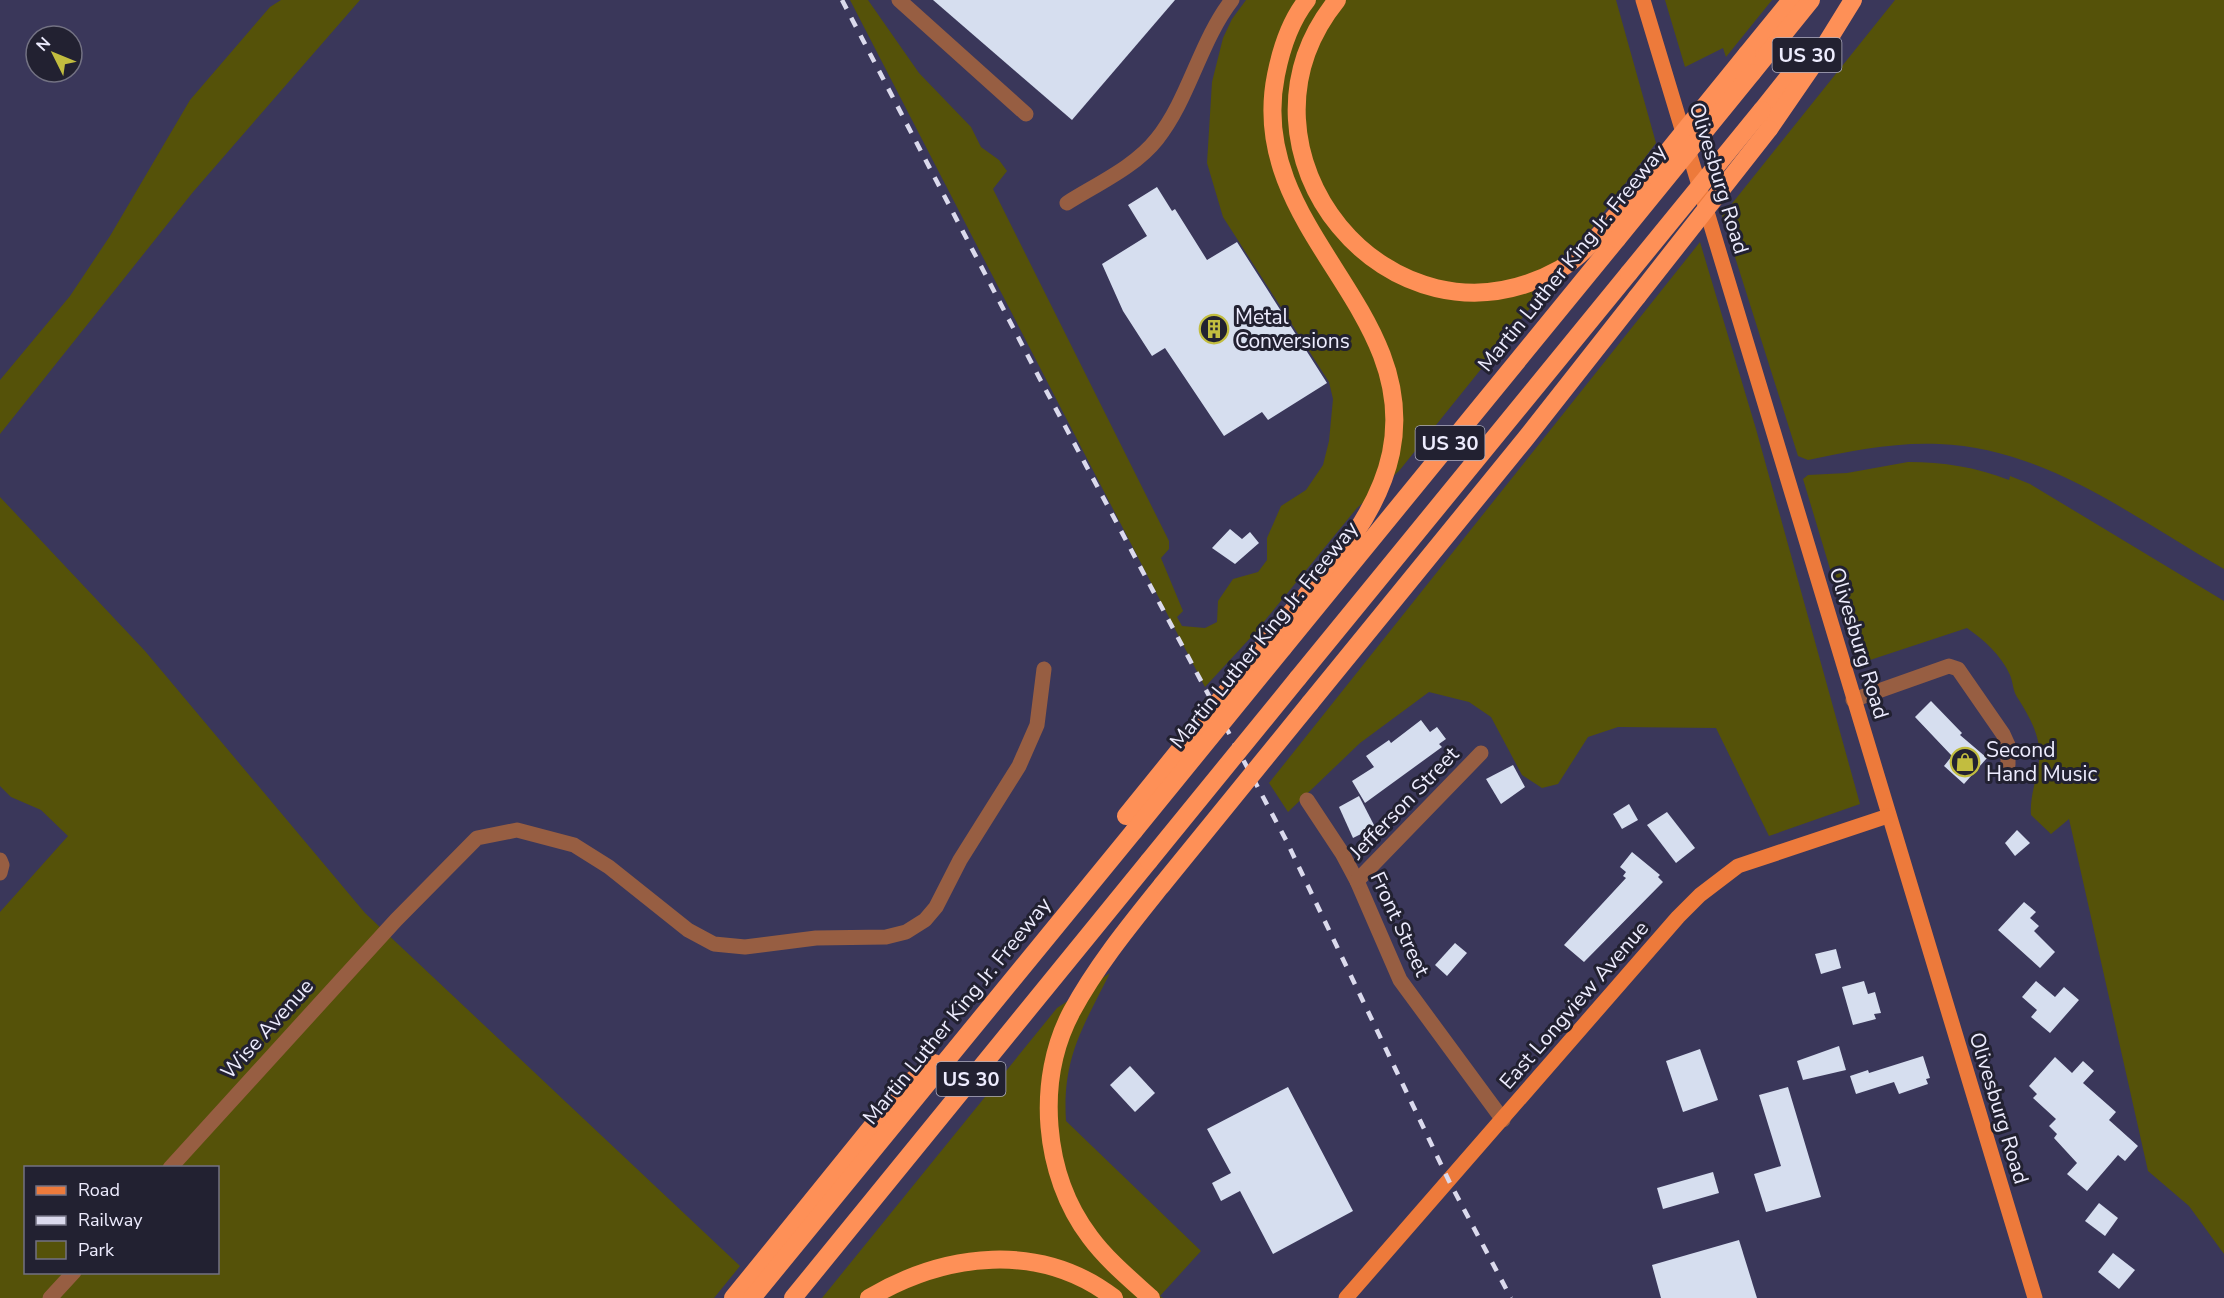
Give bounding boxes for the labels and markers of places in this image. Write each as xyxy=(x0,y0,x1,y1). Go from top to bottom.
place label: Metal Conversions xyxy=(1235,303,1350,355)
building icon: Metal Conversions xyxy=(1198,313,1230,345)
place label: Second Hand Music xyxy=(1986,736,2097,788)
shop icon: Second Hand Music xyxy=(1949,746,1981,778)

